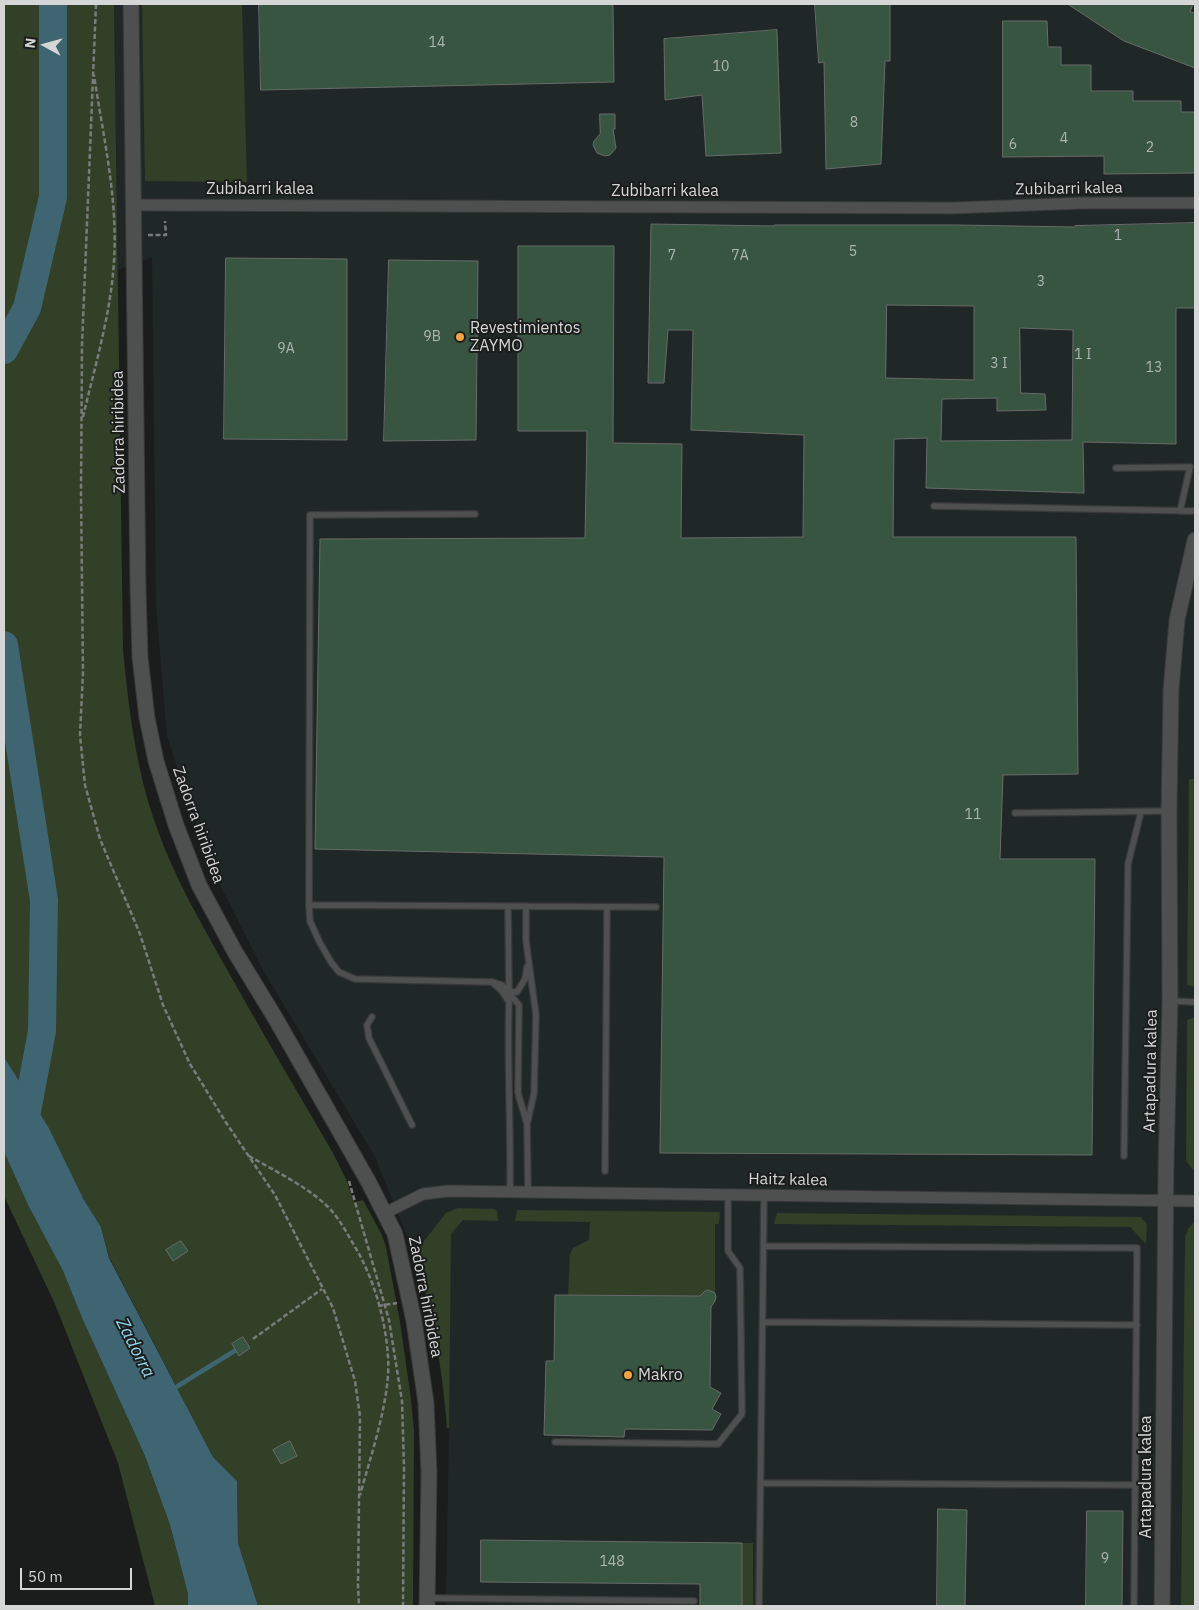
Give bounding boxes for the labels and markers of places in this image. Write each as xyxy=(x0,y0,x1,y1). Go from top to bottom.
place label: Revestimientos ZAYMO xyxy=(470,318,581,356)
marker: Revestimientos ZAYMO xyxy=(454,331,466,343)
place label: Makro xyxy=(638,1365,683,1385)
marker: Makro xyxy=(622,1369,634,1381)

